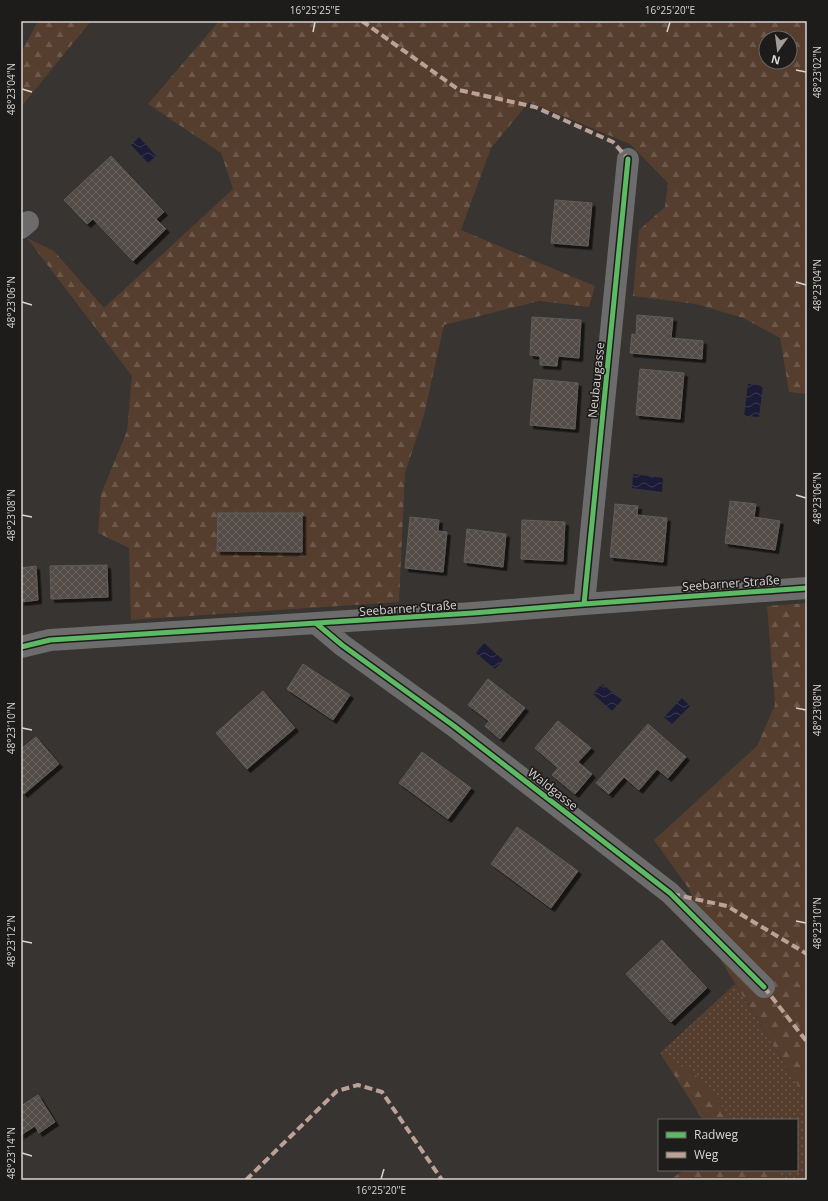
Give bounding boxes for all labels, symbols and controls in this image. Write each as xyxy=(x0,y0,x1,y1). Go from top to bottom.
text: 16°25'25"E xyxy=(290,3,340,17)
text: 16°25'20"E xyxy=(645,3,695,17)
north arrow xyxy=(758,30,798,70)
text: 48°23'02"N xyxy=(810,46,824,98)
text: N xyxy=(769,52,782,69)
text: 48°23'04"N xyxy=(4,63,18,115)
text: 48°23'04"N xyxy=(810,259,824,311)
text: 48°23'06"N xyxy=(4,276,18,328)
street label: Neubaugasse xyxy=(584,341,608,419)
text: 48°23'06"N xyxy=(810,472,824,524)
text: 48°23'08"N xyxy=(4,489,18,541)
street label: Seebarner Straße xyxy=(682,571,781,595)
street label: Seebarner Straße xyxy=(359,596,458,620)
text: 48°23'08"N xyxy=(810,684,824,736)
text: 48°23'10"N xyxy=(4,702,18,754)
street label: Waldgasse xyxy=(524,764,582,814)
text: 48°23'10"N xyxy=(810,897,824,949)
text: 48°23'12"N xyxy=(4,915,18,967)
legend xyxy=(658,1119,798,1171)
text: Radweg xyxy=(694,1126,738,1143)
text: 48°23'14"N xyxy=(4,1127,18,1179)
text: Weg xyxy=(694,1146,719,1163)
text: 16°25'20"E xyxy=(356,1183,406,1197)

